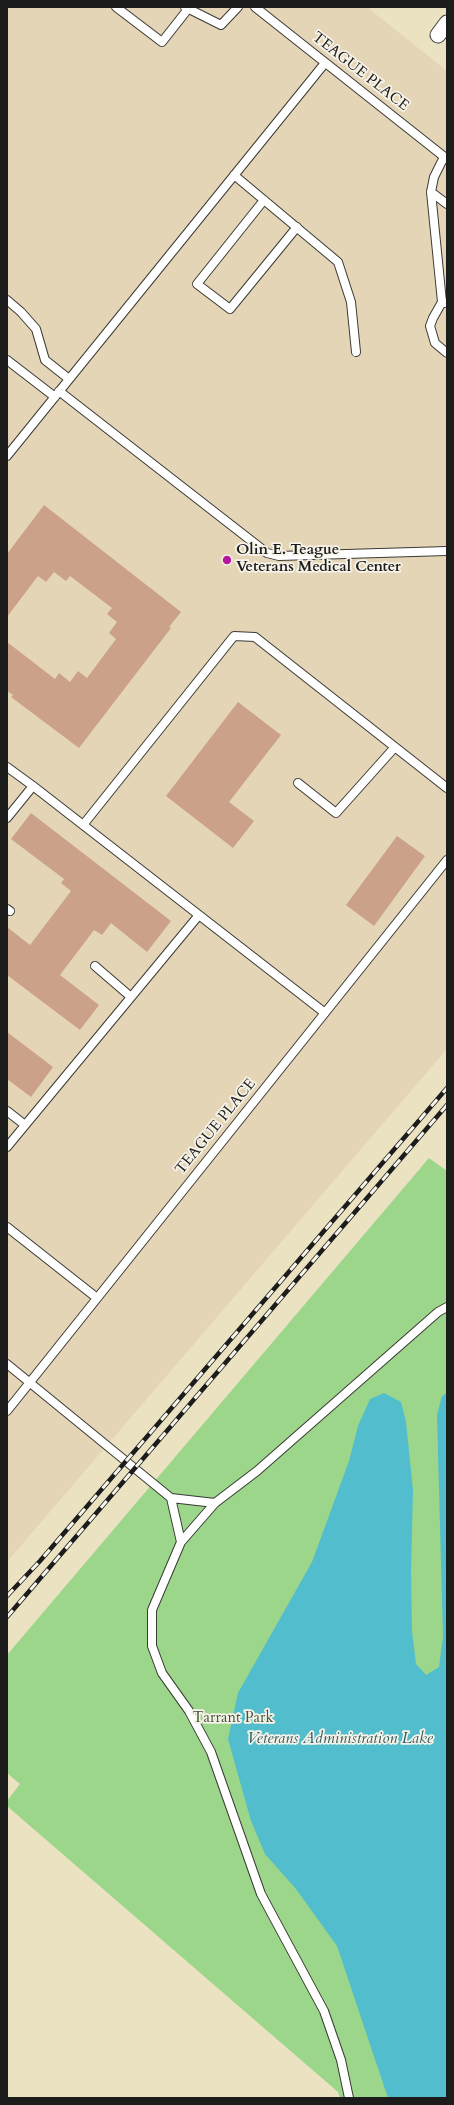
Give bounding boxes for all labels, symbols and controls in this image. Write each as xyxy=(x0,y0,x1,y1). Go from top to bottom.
street label: TEAGUE PLACE xyxy=(308,29,412,115)
place label: Olin E. Teague Veterans Medical Center xyxy=(236,542,401,577)
marker: Olin E. Teague Veterans Medical Center xyxy=(221,554,233,566)
street label: TEAGUE PLACE xyxy=(172,1076,260,1178)
park label: Tarrant Park xyxy=(192,1710,274,1728)
water label: Veterans Administration Lake xyxy=(247,1729,433,1749)

